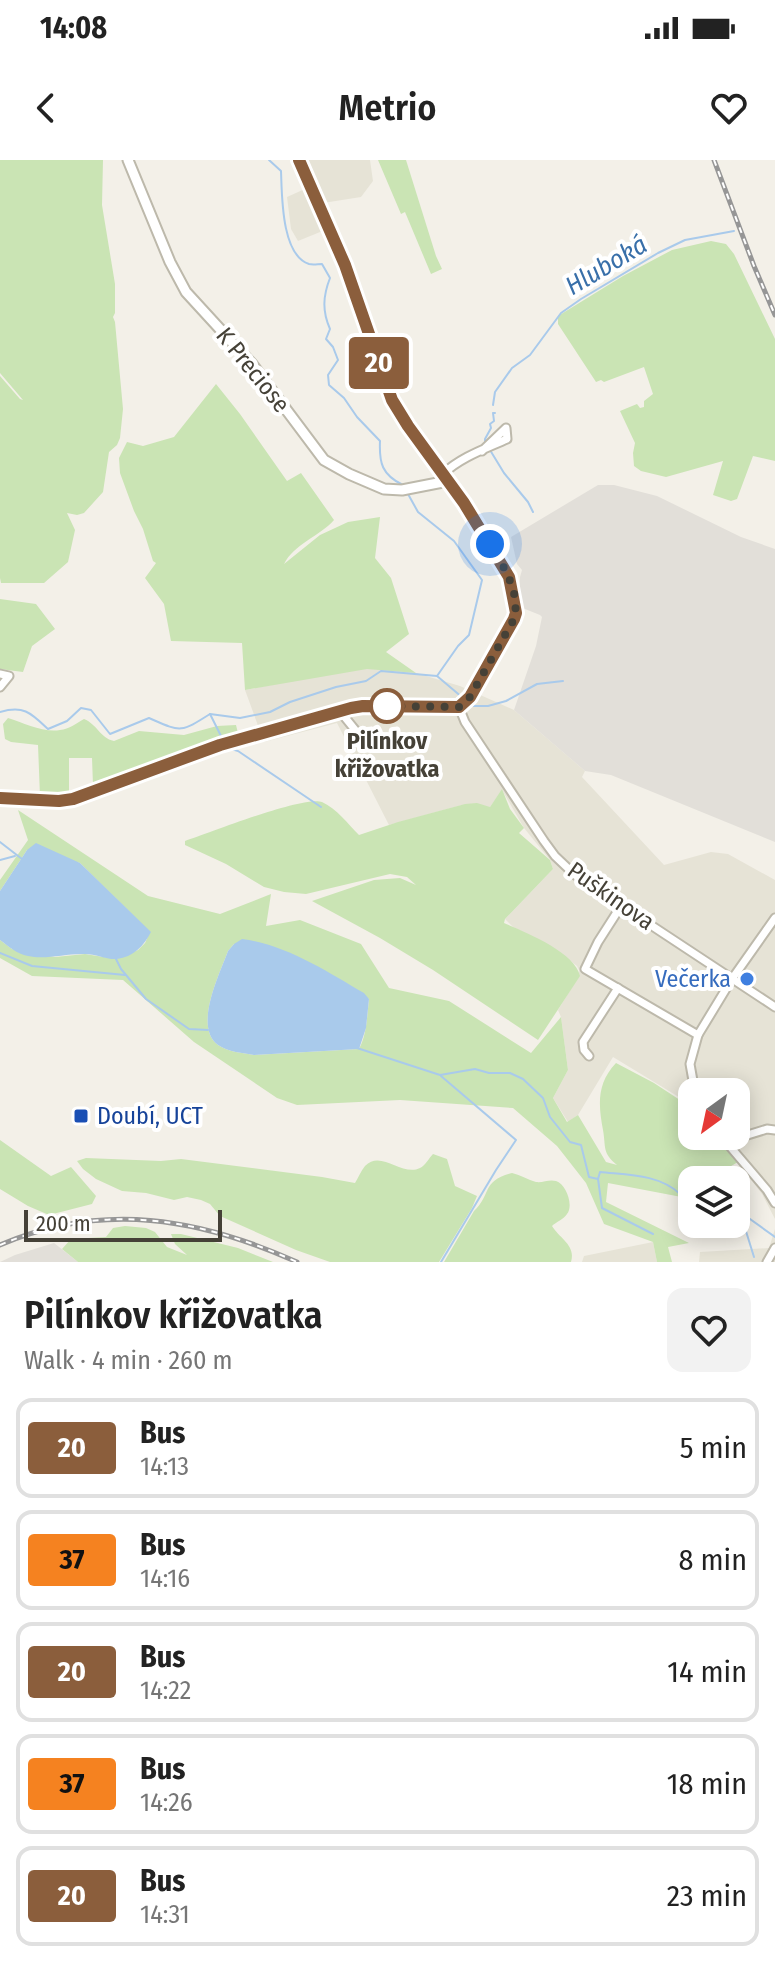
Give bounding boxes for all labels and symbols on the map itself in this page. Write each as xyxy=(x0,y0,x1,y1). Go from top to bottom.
water label: Hluboká xyxy=(560,229,653,302)
street label: K Preciose xyxy=(210,322,296,418)
line badge: 20 xyxy=(343,337,415,389)
your location xyxy=(470,524,510,564)
marker: Pilínkov křižovatka xyxy=(370,689,404,723)
place label: Pilínkov křižovatka xyxy=(335,727,439,783)
street label: Puškinova xyxy=(562,856,660,936)
place label: Večerka xyxy=(655,965,731,993)
marker: Večerka xyxy=(738,970,756,988)
north arrow xyxy=(678,1078,750,1150)
place label: Doubí, UCT xyxy=(97,1102,203,1130)
marker: Doubí, UCT xyxy=(72,1107,90,1125)
scale bar xyxy=(24,1206,222,1242)

